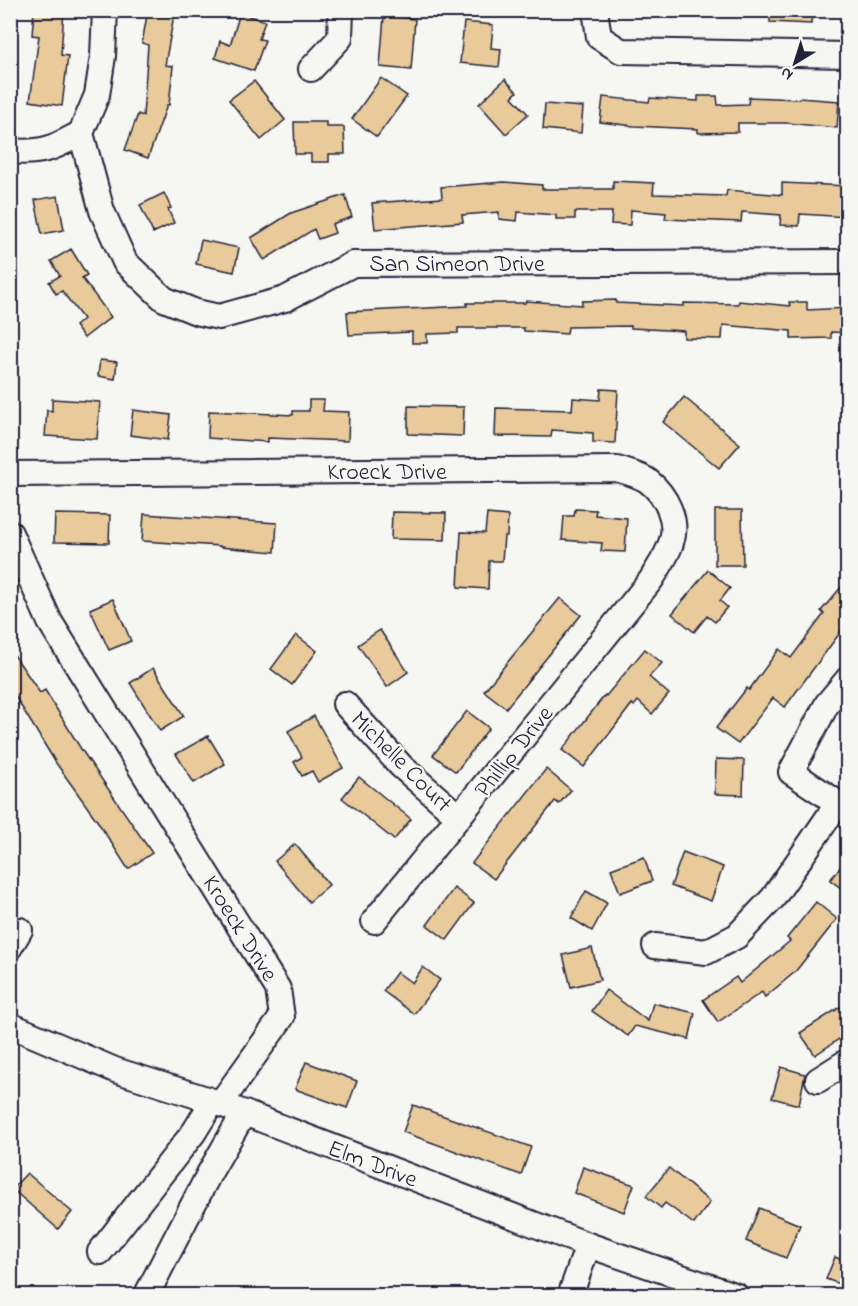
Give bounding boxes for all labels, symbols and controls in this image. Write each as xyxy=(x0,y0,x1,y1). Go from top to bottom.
north arrow xyxy=(765,33,825,93)
text: N xyxy=(775,60,799,86)
street label: San Simeon Drive xyxy=(369,248,545,283)
street label: Kroeck Drive xyxy=(327,456,447,491)
street label: Phillip Drive xyxy=(467,699,563,806)
street label: Michelle Court xyxy=(341,704,459,822)
street label: Kroeck Drive xyxy=(192,869,286,990)
street label: Elm Drive xyxy=(322,1132,422,1198)

